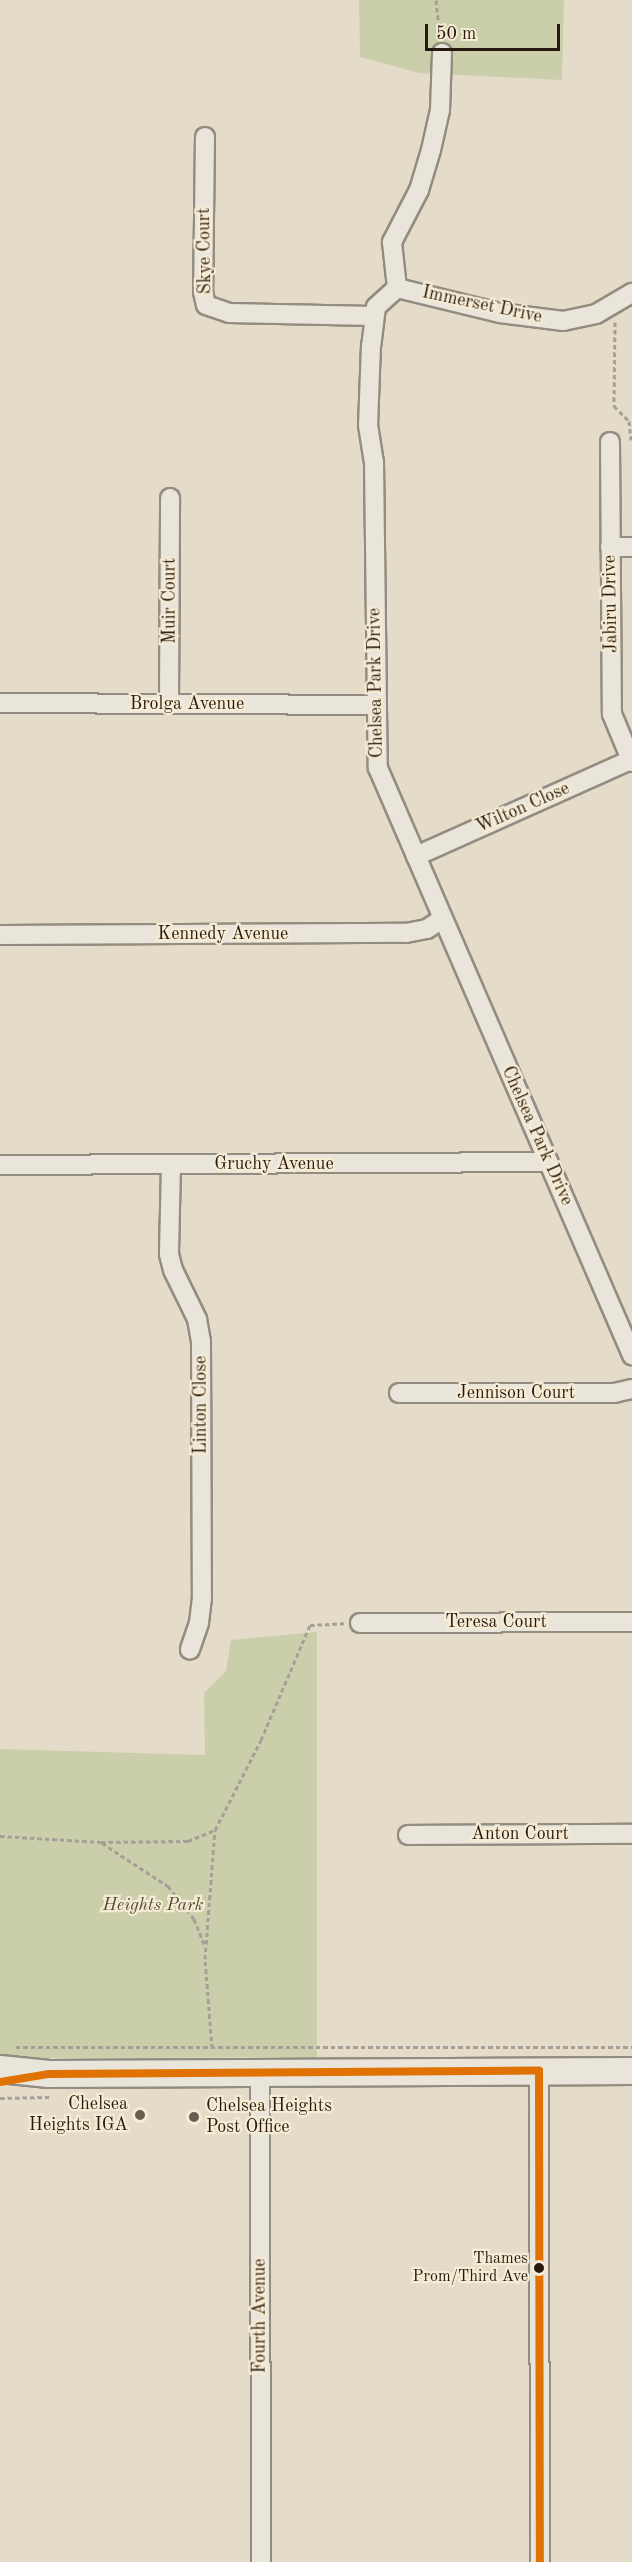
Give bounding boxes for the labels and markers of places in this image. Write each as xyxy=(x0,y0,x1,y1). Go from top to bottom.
place label: Chelsea Heights IGA xyxy=(29,2094,128,2136)
place label: Chelsea Heights Post Office xyxy=(206,2096,332,2138)
marker: Chelsea Heights IGA xyxy=(133,2108,147,2122)
marker: Chelsea Heights Post Office xyxy=(187,2110,201,2124)
place label: Thames Prom/Third Ave xyxy=(413,2249,528,2287)
marker: Thames Prom/Third Ave xyxy=(533,2262,545,2274)

